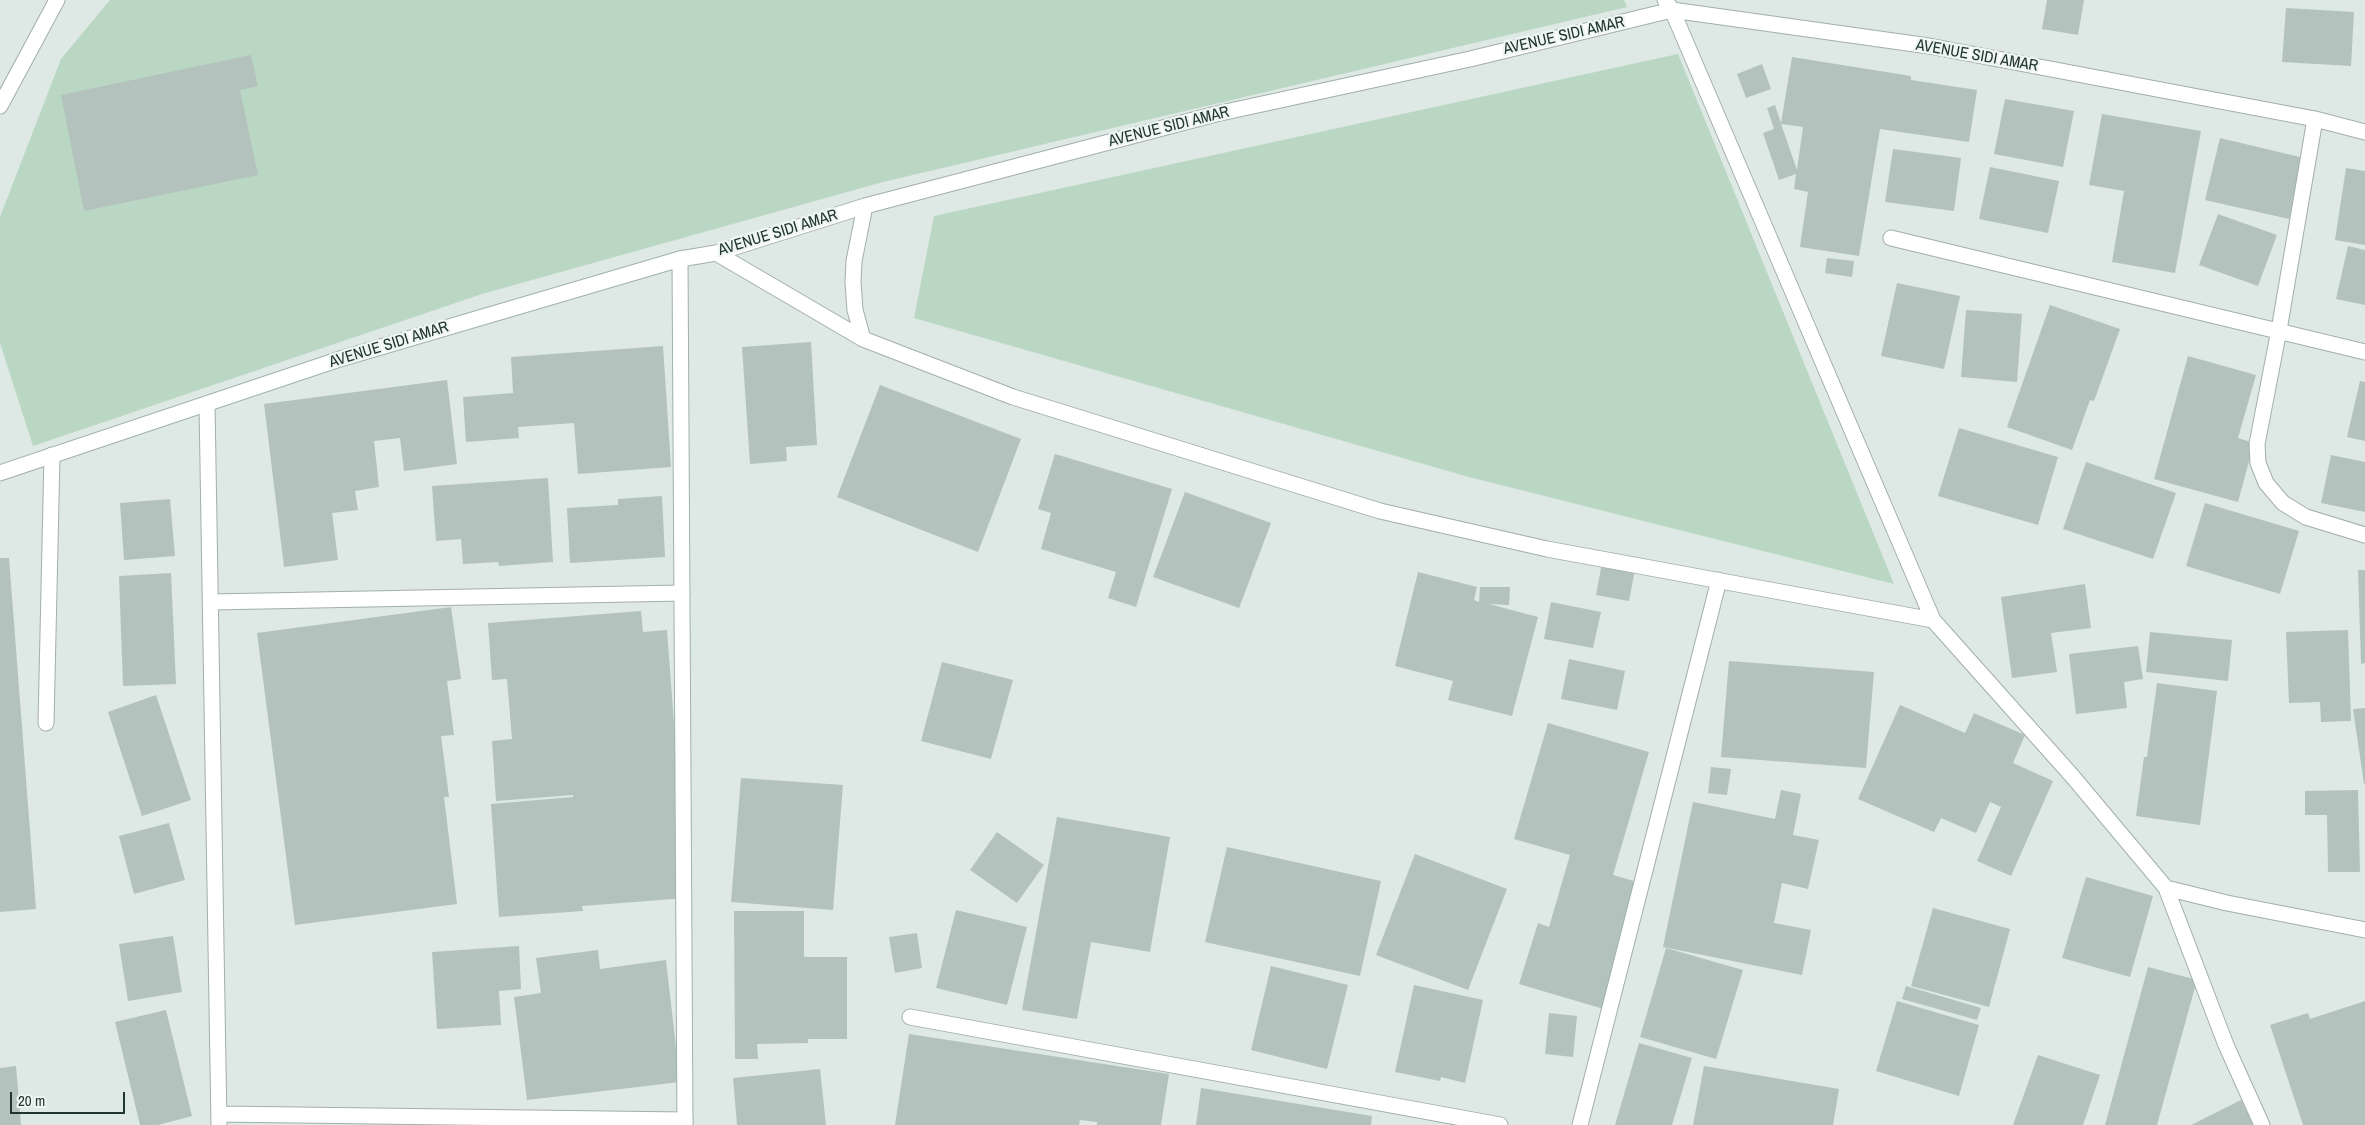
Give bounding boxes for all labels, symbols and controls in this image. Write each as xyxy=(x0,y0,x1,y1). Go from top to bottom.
street label: AVENUE SIDI AMAR xyxy=(1502,13,1626,59)
street label: AVENUE SIDI AMAR xyxy=(1914,36,2040,76)
street label: AVENUE SIDI AMAR xyxy=(1107,103,1231,151)
street label: AVENUE SIDI AMAR xyxy=(716,206,840,260)
street label: AVENUE SIDI AMAR xyxy=(327,318,451,372)
scale bar xyxy=(12,1082,128,1114)
text: 20 m xyxy=(18,1090,45,1111)

